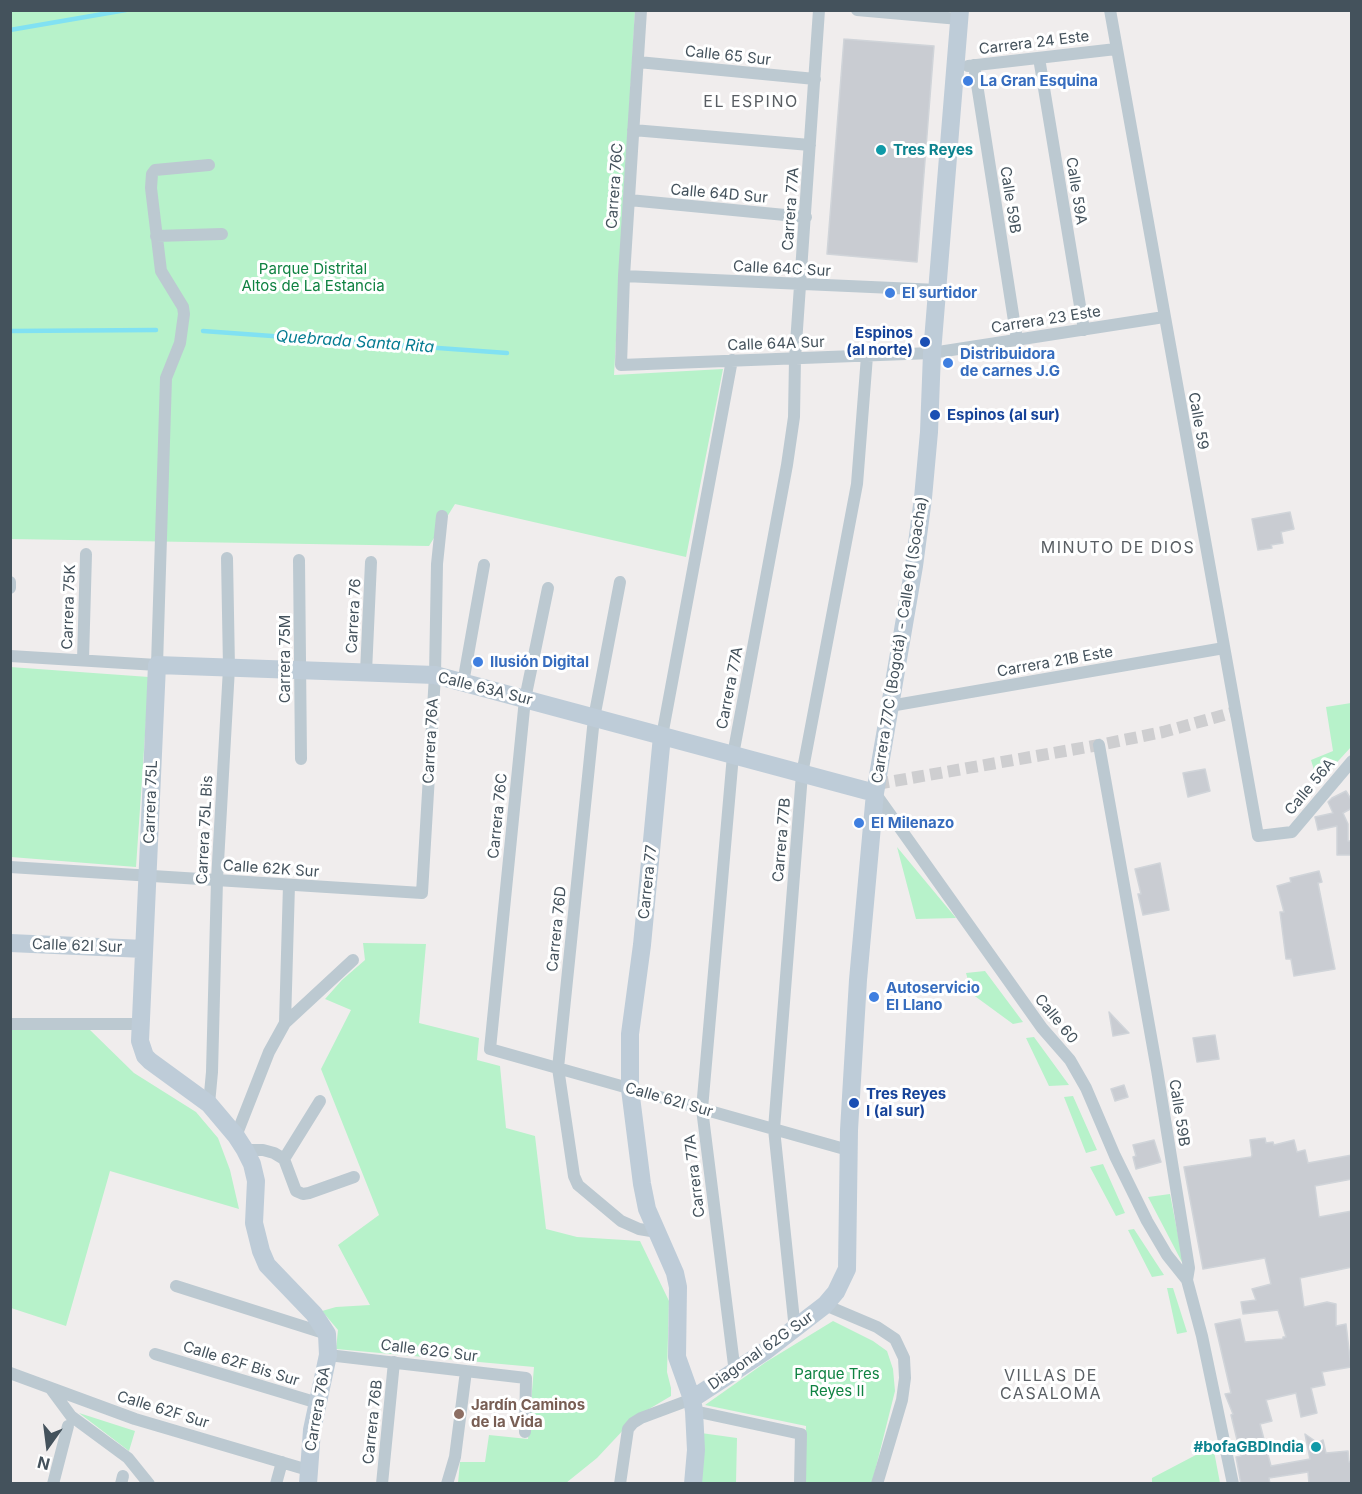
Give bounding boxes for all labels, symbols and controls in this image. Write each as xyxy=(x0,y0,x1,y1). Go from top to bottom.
street label: Carrera 24 Este xyxy=(978,27,1090,59)
street label: Calle 65 Sur xyxy=(684,43,772,69)
place label: La Gran Esquina xyxy=(980,72,1098,90)
marker: La Gran Esquina xyxy=(961,74,975,88)
district label: EL ESPINO xyxy=(703,92,799,112)
place label: Tres Reyes xyxy=(893,141,973,159)
street label: Carrera 76C xyxy=(603,142,627,230)
marker: Tres Reyes xyxy=(874,143,888,157)
street label: Calle 59A xyxy=(1062,156,1090,226)
street label: Calle 59B xyxy=(996,165,1024,235)
street label: Carrera 77A xyxy=(779,167,803,251)
street label: Calle 64D Sur xyxy=(670,181,768,207)
street label: Calle 64C Sur xyxy=(733,257,831,281)
park label: Parque Distrital Altos de La Estancia xyxy=(241,260,385,295)
place label: El surtidor xyxy=(902,284,977,302)
marker: El surtidor xyxy=(883,286,897,300)
street label: Carrera 23 Este xyxy=(990,302,1102,338)
place label: Espinos (al norte) xyxy=(846,324,913,359)
water label: Quebrada Santa Rita xyxy=(275,327,435,357)
street label: Calle 64A Sur xyxy=(727,333,825,355)
marker: Espinos (al norte) xyxy=(918,335,932,349)
place label: Distribuidora de carnes J.G xyxy=(960,345,1060,380)
marker: Distribuidora de carnes J.G xyxy=(941,356,955,370)
street label: Calle 59 xyxy=(1184,391,1212,451)
place label: Espinos (al sur) xyxy=(947,406,1060,424)
marker: Espinos (al sur) xyxy=(928,408,942,422)
street label: Carrera 77C (Bogotá) - Calle 61 (Soacha) xyxy=(868,495,932,785)
district label: MINUTO DE DIOS xyxy=(1041,538,1195,558)
street label: Carrera 75K xyxy=(59,564,79,650)
street label: Carrera 76 xyxy=(343,578,365,654)
street label: Carrera 75M xyxy=(276,615,294,703)
street label: Carrera 21B Este xyxy=(996,643,1114,681)
street label: Carrera 77A xyxy=(713,645,747,731)
place label: Ilusión Digital xyxy=(490,653,589,671)
marker: Ilusión Digital xyxy=(471,655,485,669)
street label: Calle 63A Sur xyxy=(436,669,534,709)
street label: Carrera 76A xyxy=(420,698,442,784)
street label: Calle 56A xyxy=(1281,755,1339,819)
street label: Carrera 75L xyxy=(141,760,161,844)
street label: Carrera 76C xyxy=(485,772,511,860)
street label: Carrera 75L Bis xyxy=(193,775,217,885)
street label: Carrera 77B xyxy=(769,797,795,883)
place label: El Milenazo xyxy=(871,814,954,832)
marker: El Milenazo xyxy=(852,816,866,830)
street label: Carrera 77 xyxy=(635,844,661,920)
street label: Calle 62K Sur xyxy=(222,857,320,881)
street label: Carrera 76D xyxy=(544,885,570,973)
street label: Calle 62I Sur xyxy=(31,935,123,957)
place label: Autoservicio El Llano xyxy=(886,979,980,1014)
marker: Autoservicio El Llano xyxy=(867,990,881,1004)
street label: Calle 60 xyxy=(1031,991,1081,1047)
street label: Calle 59B xyxy=(1165,1078,1193,1148)
street label: Calle 62I Sur xyxy=(623,1079,715,1121)
place label: Tres Reyes I (al sur) xyxy=(866,1085,946,1120)
marker: Tres Reyes I (al sur) xyxy=(847,1096,861,1110)
street label: Carrera 77A xyxy=(681,1133,709,1219)
street label: Diagonal 62G Sur xyxy=(705,1308,817,1394)
street label: Calle 62G Sur xyxy=(379,1336,479,1366)
street label: Calle 62F Bis Sur xyxy=(181,1338,301,1390)
street label: Carrera 76A xyxy=(302,1365,334,1453)
park label: Parque Tres Reyes II xyxy=(794,1365,880,1400)
district label: VILLAS DE CASALOMA xyxy=(1000,1366,1102,1404)
street label: Carrera 76B xyxy=(360,1379,386,1465)
street label: Calle 62F Sur xyxy=(115,1387,211,1433)
place label: Jardín Caminos de la Vida xyxy=(471,1396,585,1431)
marker: Jardín Caminos de la Vida xyxy=(452,1407,466,1421)
north arrow xyxy=(18,1416,78,1476)
place label: #bofaGBDIndia xyxy=(1193,1438,1304,1456)
marker: #bofaGBDIndia xyxy=(1309,1440,1323,1454)
text: N xyxy=(35,1452,52,1475)

